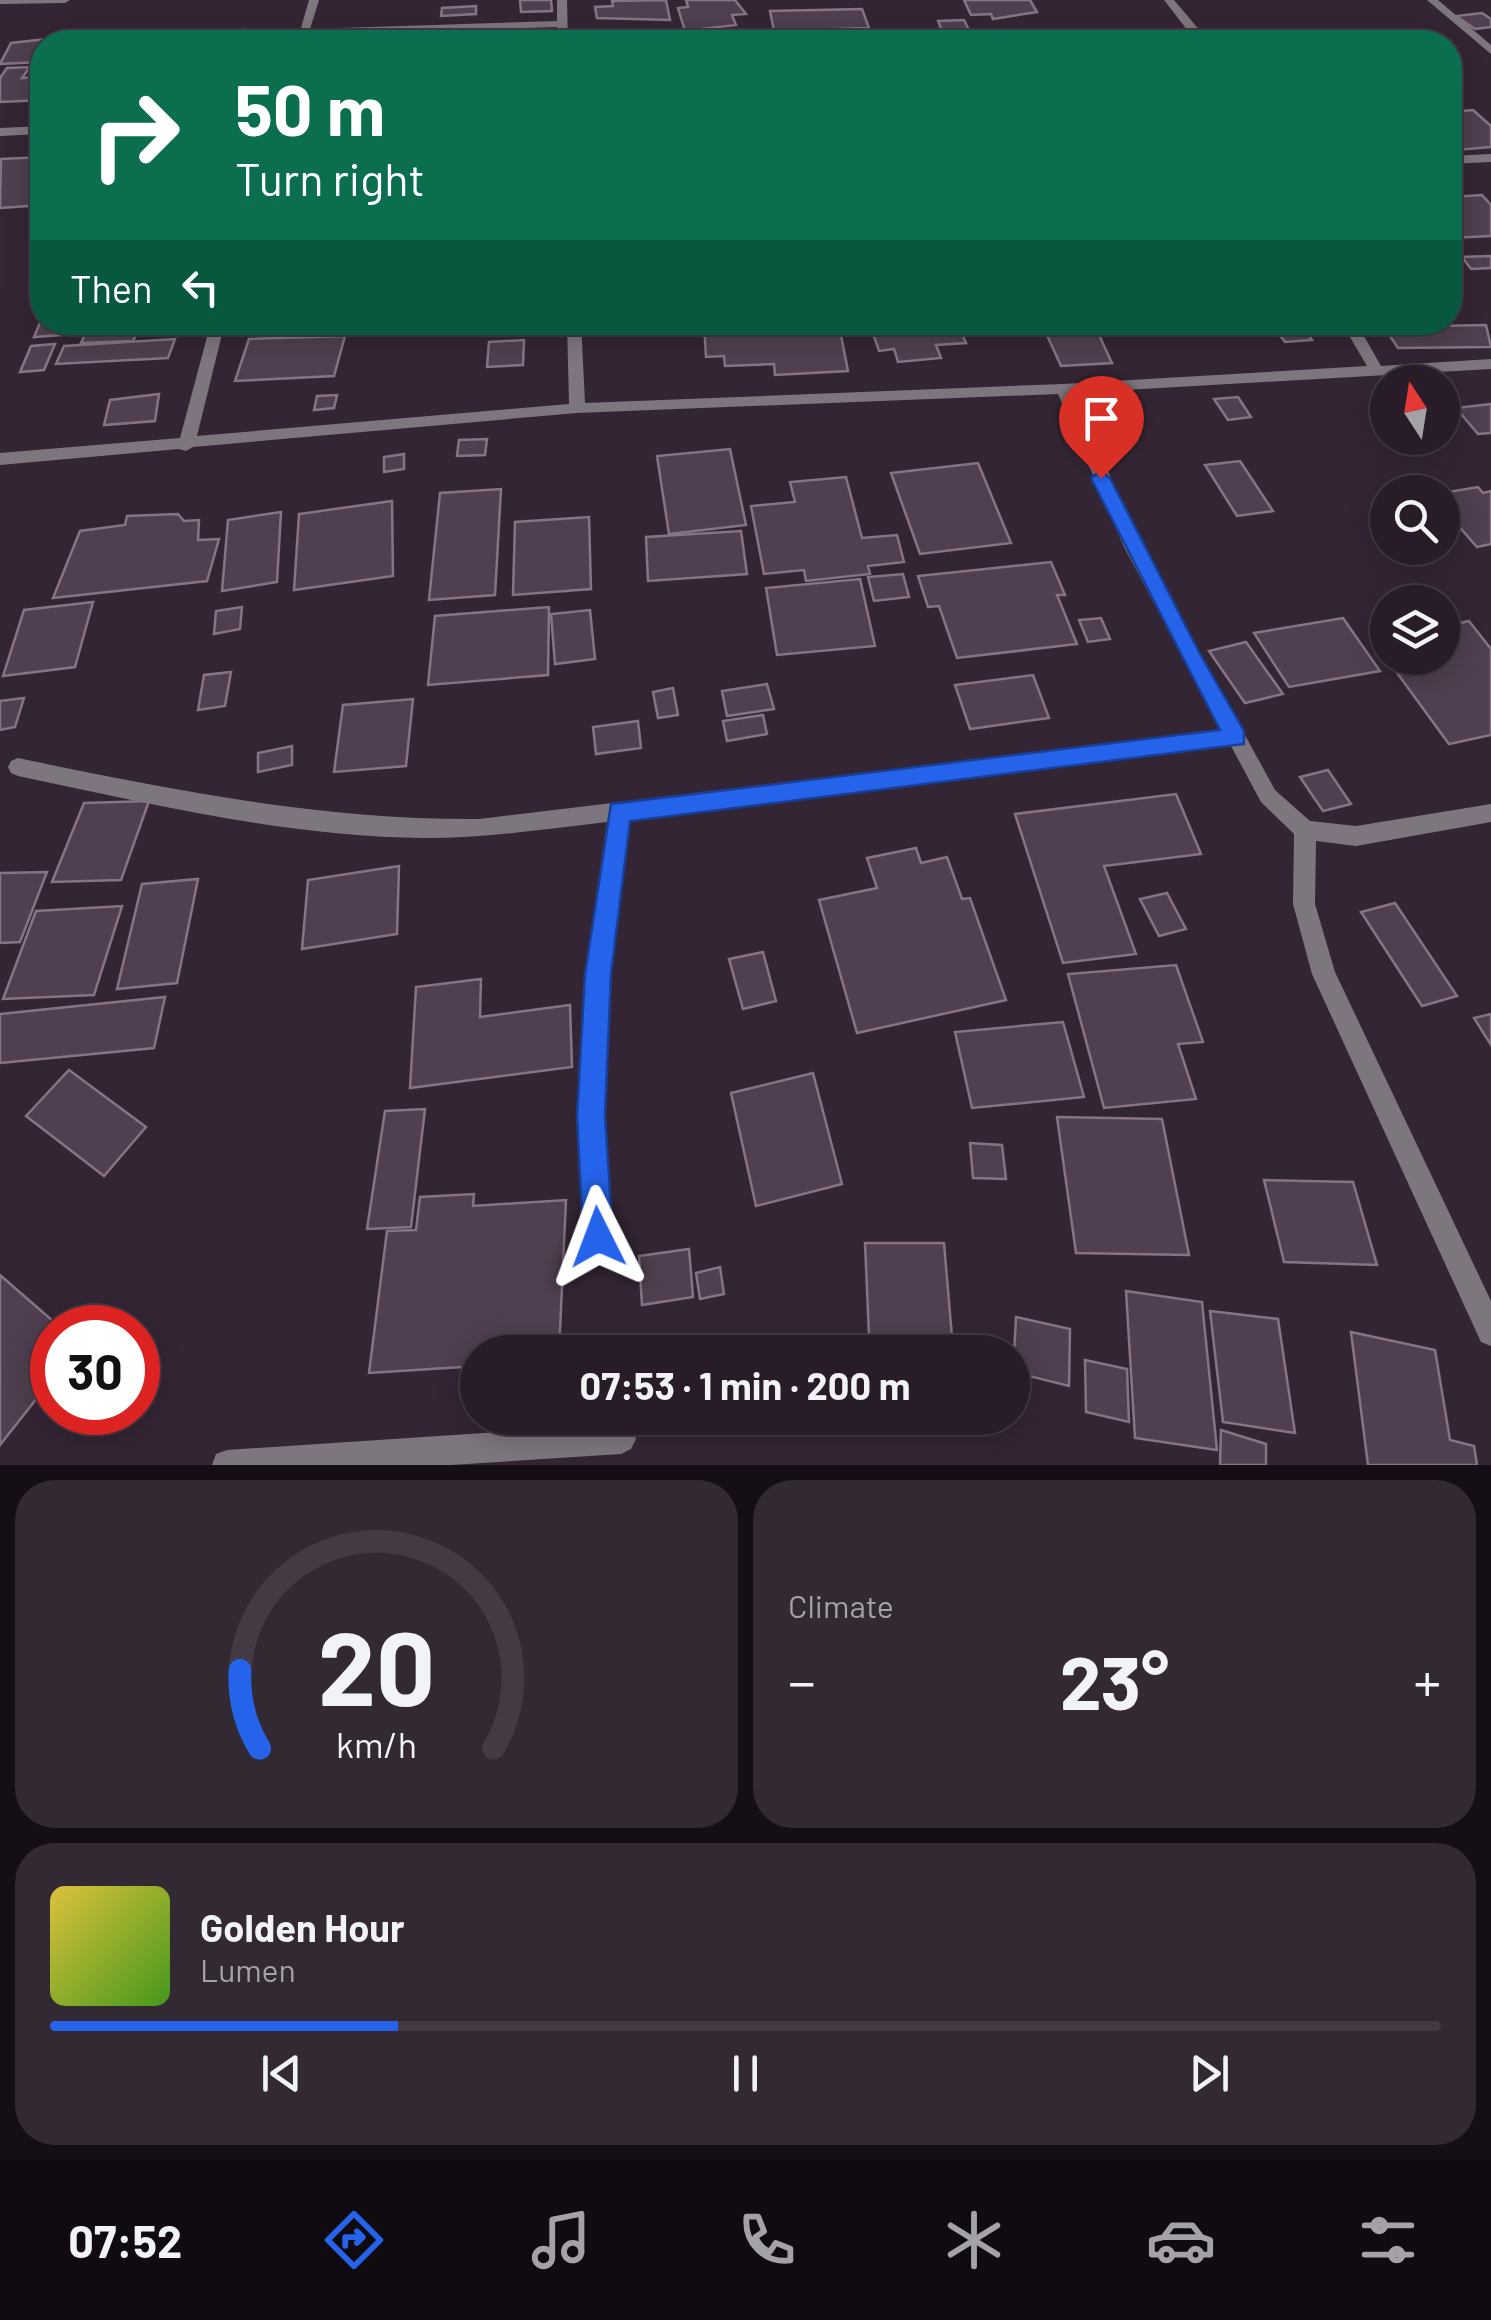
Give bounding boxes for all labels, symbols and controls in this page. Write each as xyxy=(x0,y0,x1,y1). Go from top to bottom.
text: 50 m xyxy=(235,66,385,150)
icon: right xyxy=(70,70,200,200)
text: Turn right xyxy=(235,151,425,205)
icon: left xyxy=(173,260,228,315)
text: Then xyxy=(70,265,153,311)
north arrow xyxy=(1370,365,1460,455)
map controls xyxy=(1370,365,1460,675)
pin xyxy=(1059,376,1144,479)
icon: arrive xyxy=(1074,391,1129,446)
button: search xyxy=(1370,475,1460,565)
button: layers xyxy=(1370,585,1460,675)
position arrow xyxy=(546,1185,650,1289)
speed limit sign: 30 xyxy=(30,1305,160,1435)
text: 07:53 · 1 min · 200 m xyxy=(580,1362,910,1408)
text: Climate xyxy=(788,1586,894,1624)
text: 20 xyxy=(318,1602,435,1727)
text: 23° xyxy=(1060,1635,1169,1725)
text: − xyxy=(788,1647,816,1713)
text: + xyxy=(1413,1647,1441,1713)
text: km/h xyxy=(336,1722,417,1765)
text: Golden Hour xyxy=(200,1904,405,1950)
text: Lumen xyxy=(200,1950,296,1988)
icon: previous xyxy=(254,2046,309,2101)
icon: pause xyxy=(718,2046,773,2101)
icon: next xyxy=(1182,2046,1237,2101)
icon: directions xyxy=(319,2205,389,2275)
icon: music xyxy=(526,2205,596,2275)
icon: phone xyxy=(732,2205,802,2275)
icon: climate xyxy=(939,2205,1009,2275)
icon: car xyxy=(1146,2205,1216,2275)
icon: filters xyxy=(1353,2205,1423,2275)
text: 07:52 xyxy=(68,2213,182,2267)

